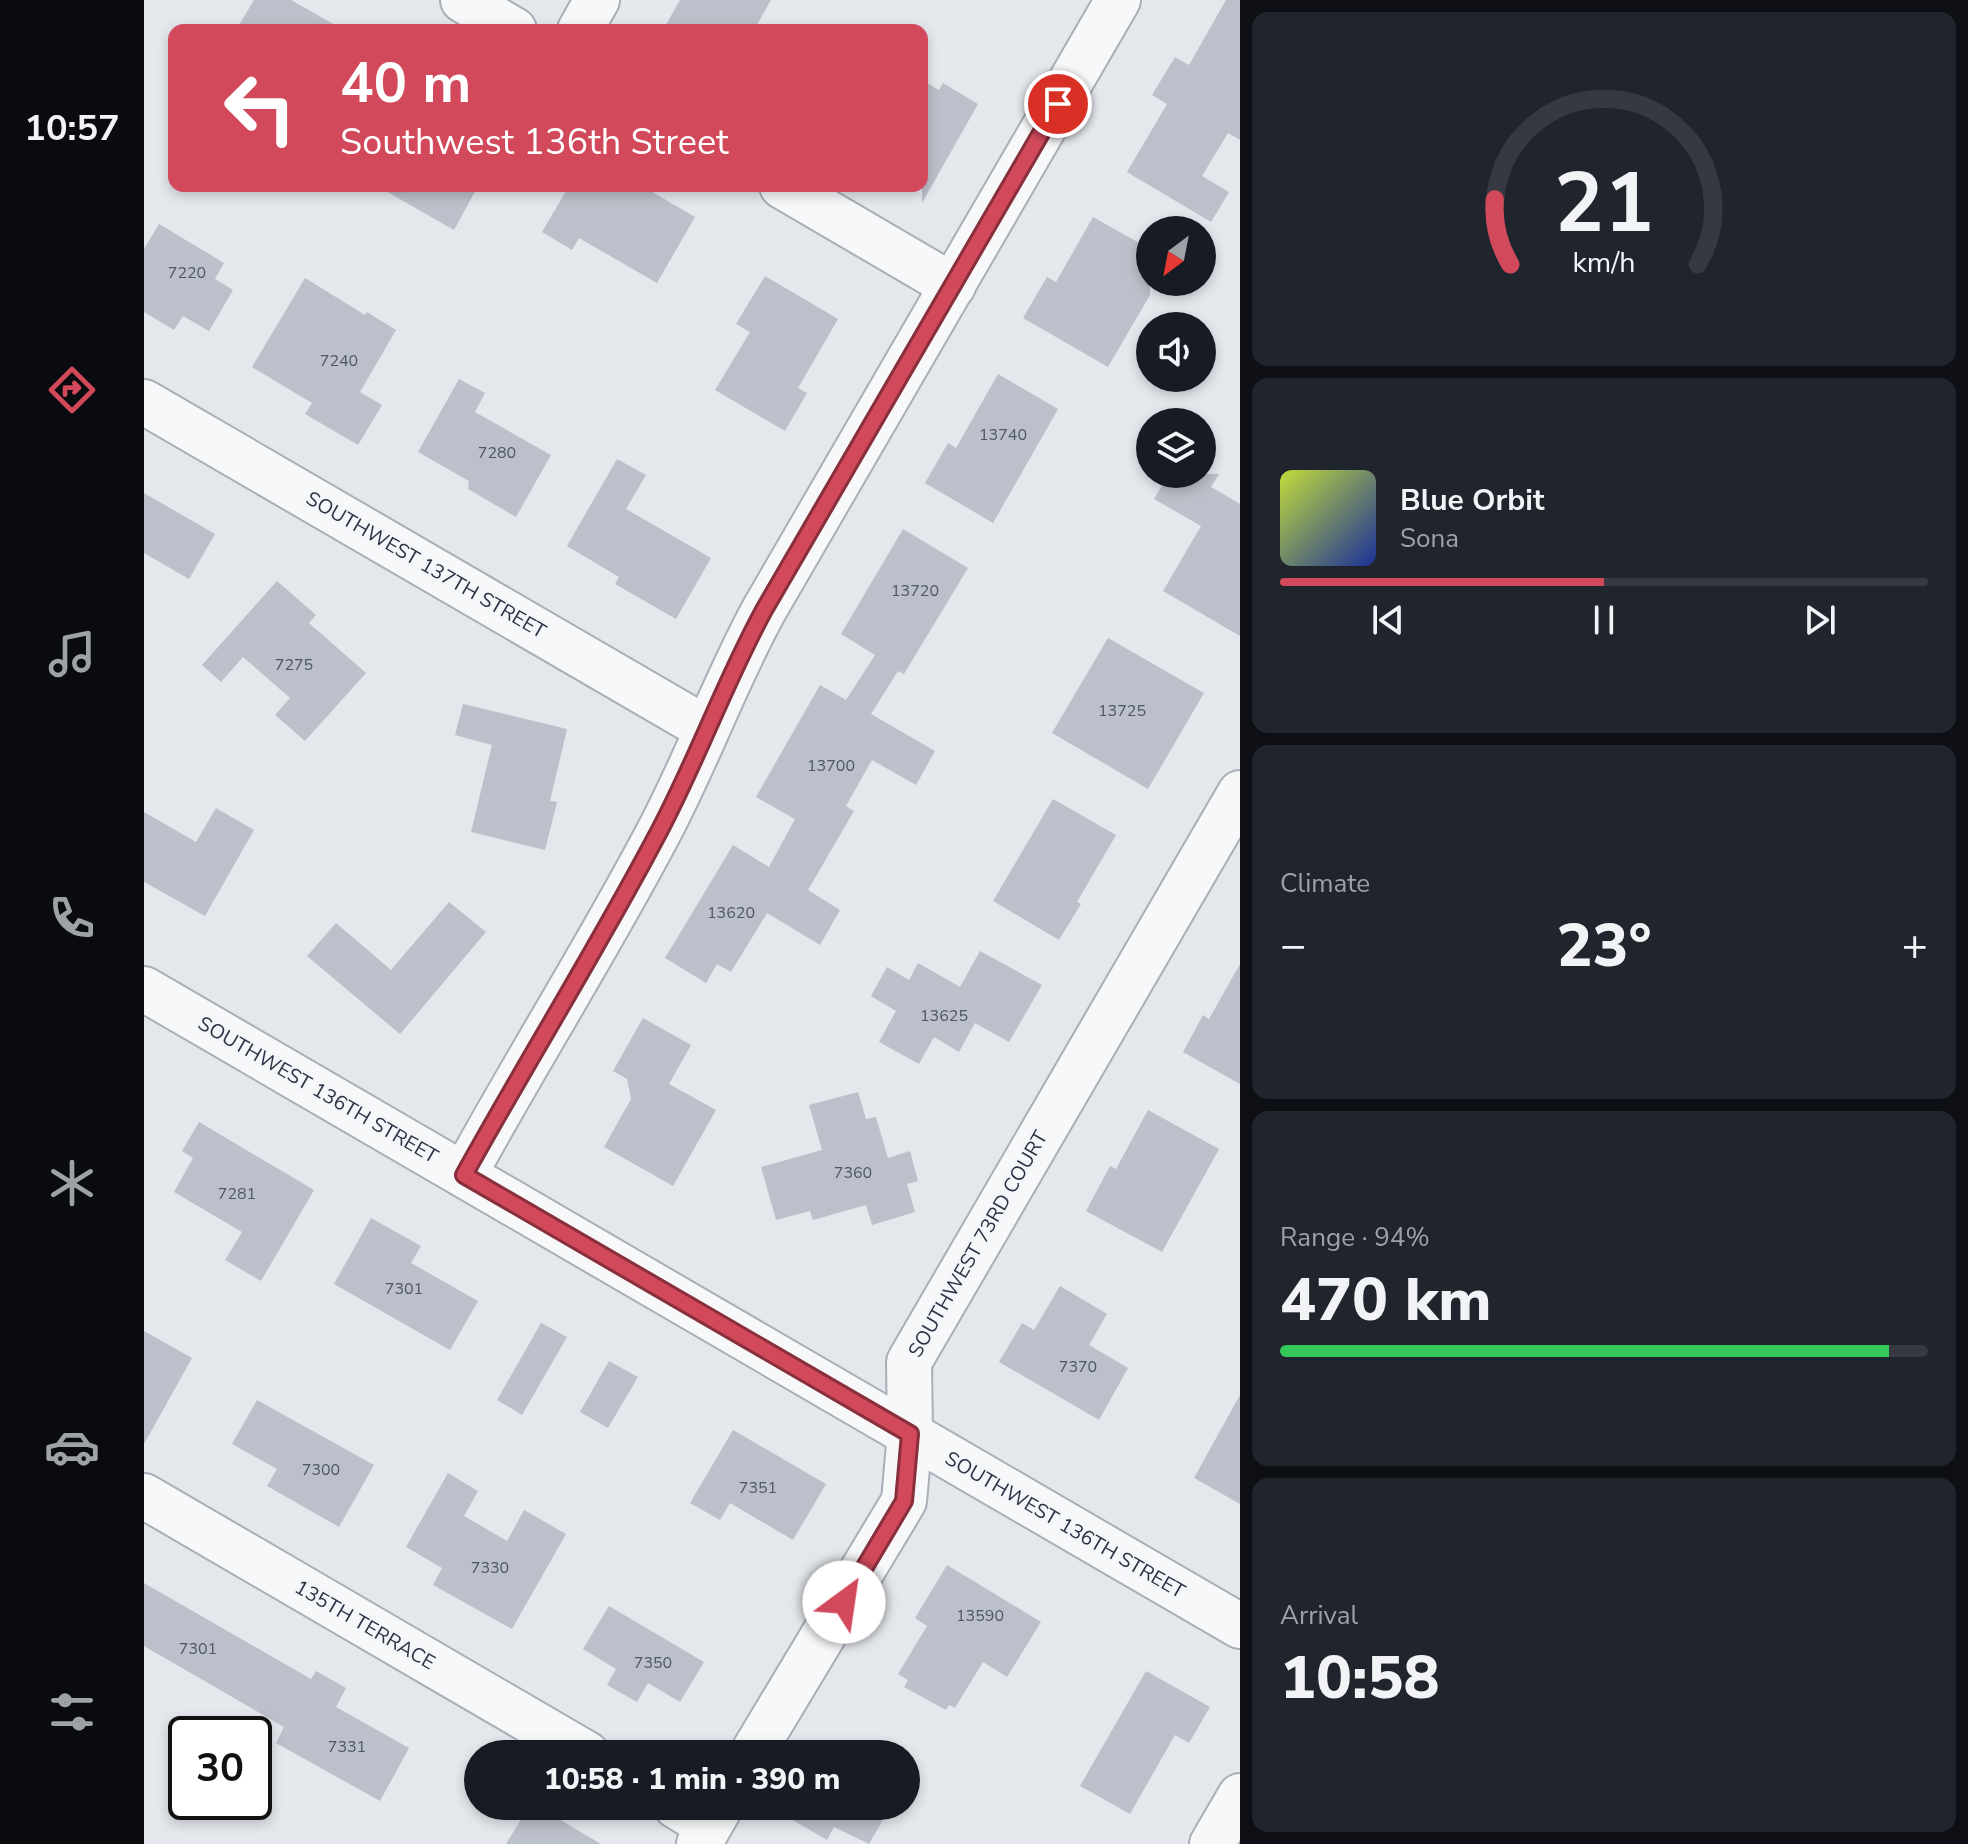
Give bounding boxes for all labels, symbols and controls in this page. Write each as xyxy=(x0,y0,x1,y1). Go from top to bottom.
text: 40 m xyxy=(340,45,471,122)
icon: left xyxy=(208,56,312,160)
pin xyxy=(1024,70,1092,138)
icon: arrive xyxy=(1036,82,1080,126)
text: 10:57 xyxy=(24,104,120,153)
text: Southwest 136th Street xyxy=(340,118,729,167)
text: 21 xyxy=(1554,147,1654,260)
north arrow xyxy=(1136,216,1216,296)
map controls xyxy=(1136,216,1216,488)
text: km/h xyxy=(1573,243,1635,282)
house number: 7220 xyxy=(168,262,206,284)
button: sound xyxy=(1136,312,1216,392)
house number: 7240 xyxy=(320,350,358,372)
icon: directions xyxy=(44,362,100,418)
button: layers xyxy=(1136,408,1216,488)
house number: 13740 xyxy=(979,424,1027,446)
house number: 7280 xyxy=(478,442,516,464)
text: Blue Orbit xyxy=(1400,480,1544,521)
street label: SOUTHWEST 137TH STREET xyxy=(301,485,551,645)
text: Sona xyxy=(1400,521,1459,556)
house number: 13720 xyxy=(891,580,939,602)
icon: previous xyxy=(1366,598,1410,642)
icon: pause xyxy=(1582,598,1626,642)
icon: next xyxy=(1798,598,1842,642)
icon: music xyxy=(44,626,100,682)
house number: 7275 xyxy=(275,654,313,676)
house number: 13725 xyxy=(1098,700,1146,722)
house number: 13700 xyxy=(807,755,855,777)
text: Climate xyxy=(1280,866,1370,901)
icon: phone xyxy=(44,890,100,946)
house number: 13620 xyxy=(707,902,755,924)
text: 23° xyxy=(1556,905,1652,987)
text: − xyxy=(1280,916,1306,976)
text: + xyxy=(1902,916,1928,976)
house number: 13625 xyxy=(920,1005,968,1027)
street label: SOUTHWEST 136TH STREET xyxy=(193,1010,443,1170)
street label: SOUTHWEST 73RD COURT xyxy=(902,1126,1054,1362)
icon: climate xyxy=(44,1155,100,1211)
house number: 7360 xyxy=(834,1162,872,1184)
house number: 7281 xyxy=(218,1183,256,1205)
text: Range · 94% xyxy=(1280,1220,1430,1255)
text: 470 km xyxy=(1280,1259,1492,1341)
house number: 7301 xyxy=(385,1278,423,1300)
house number: 7370 xyxy=(1059,1356,1097,1378)
icon: car xyxy=(44,1419,100,1475)
street label: SOUTHWEST 136TH STREET xyxy=(940,1445,1190,1605)
house number: 7300 xyxy=(302,1459,340,1481)
house number: 7351 xyxy=(739,1477,777,1499)
house number: 7330 xyxy=(471,1557,509,1579)
position arrow xyxy=(802,1560,886,1644)
street label: 135TH TERRACE xyxy=(290,1574,440,1676)
text: Arrival xyxy=(1280,1598,1358,1633)
house number: 13590 xyxy=(956,1605,1004,1627)
text: 10:58 xyxy=(1280,1637,1440,1719)
house number: 7301 xyxy=(179,1638,217,1660)
house number: 7350 xyxy=(634,1652,672,1674)
icon: filters xyxy=(44,1684,100,1740)
speed limit sign: 30 xyxy=(168,1716,272,1820)
house number: 7331 xyxy=(328,1736,366,1758)
text: 10:58 · 1 min · 390 m xyxy=(544,1759,840,1800)

